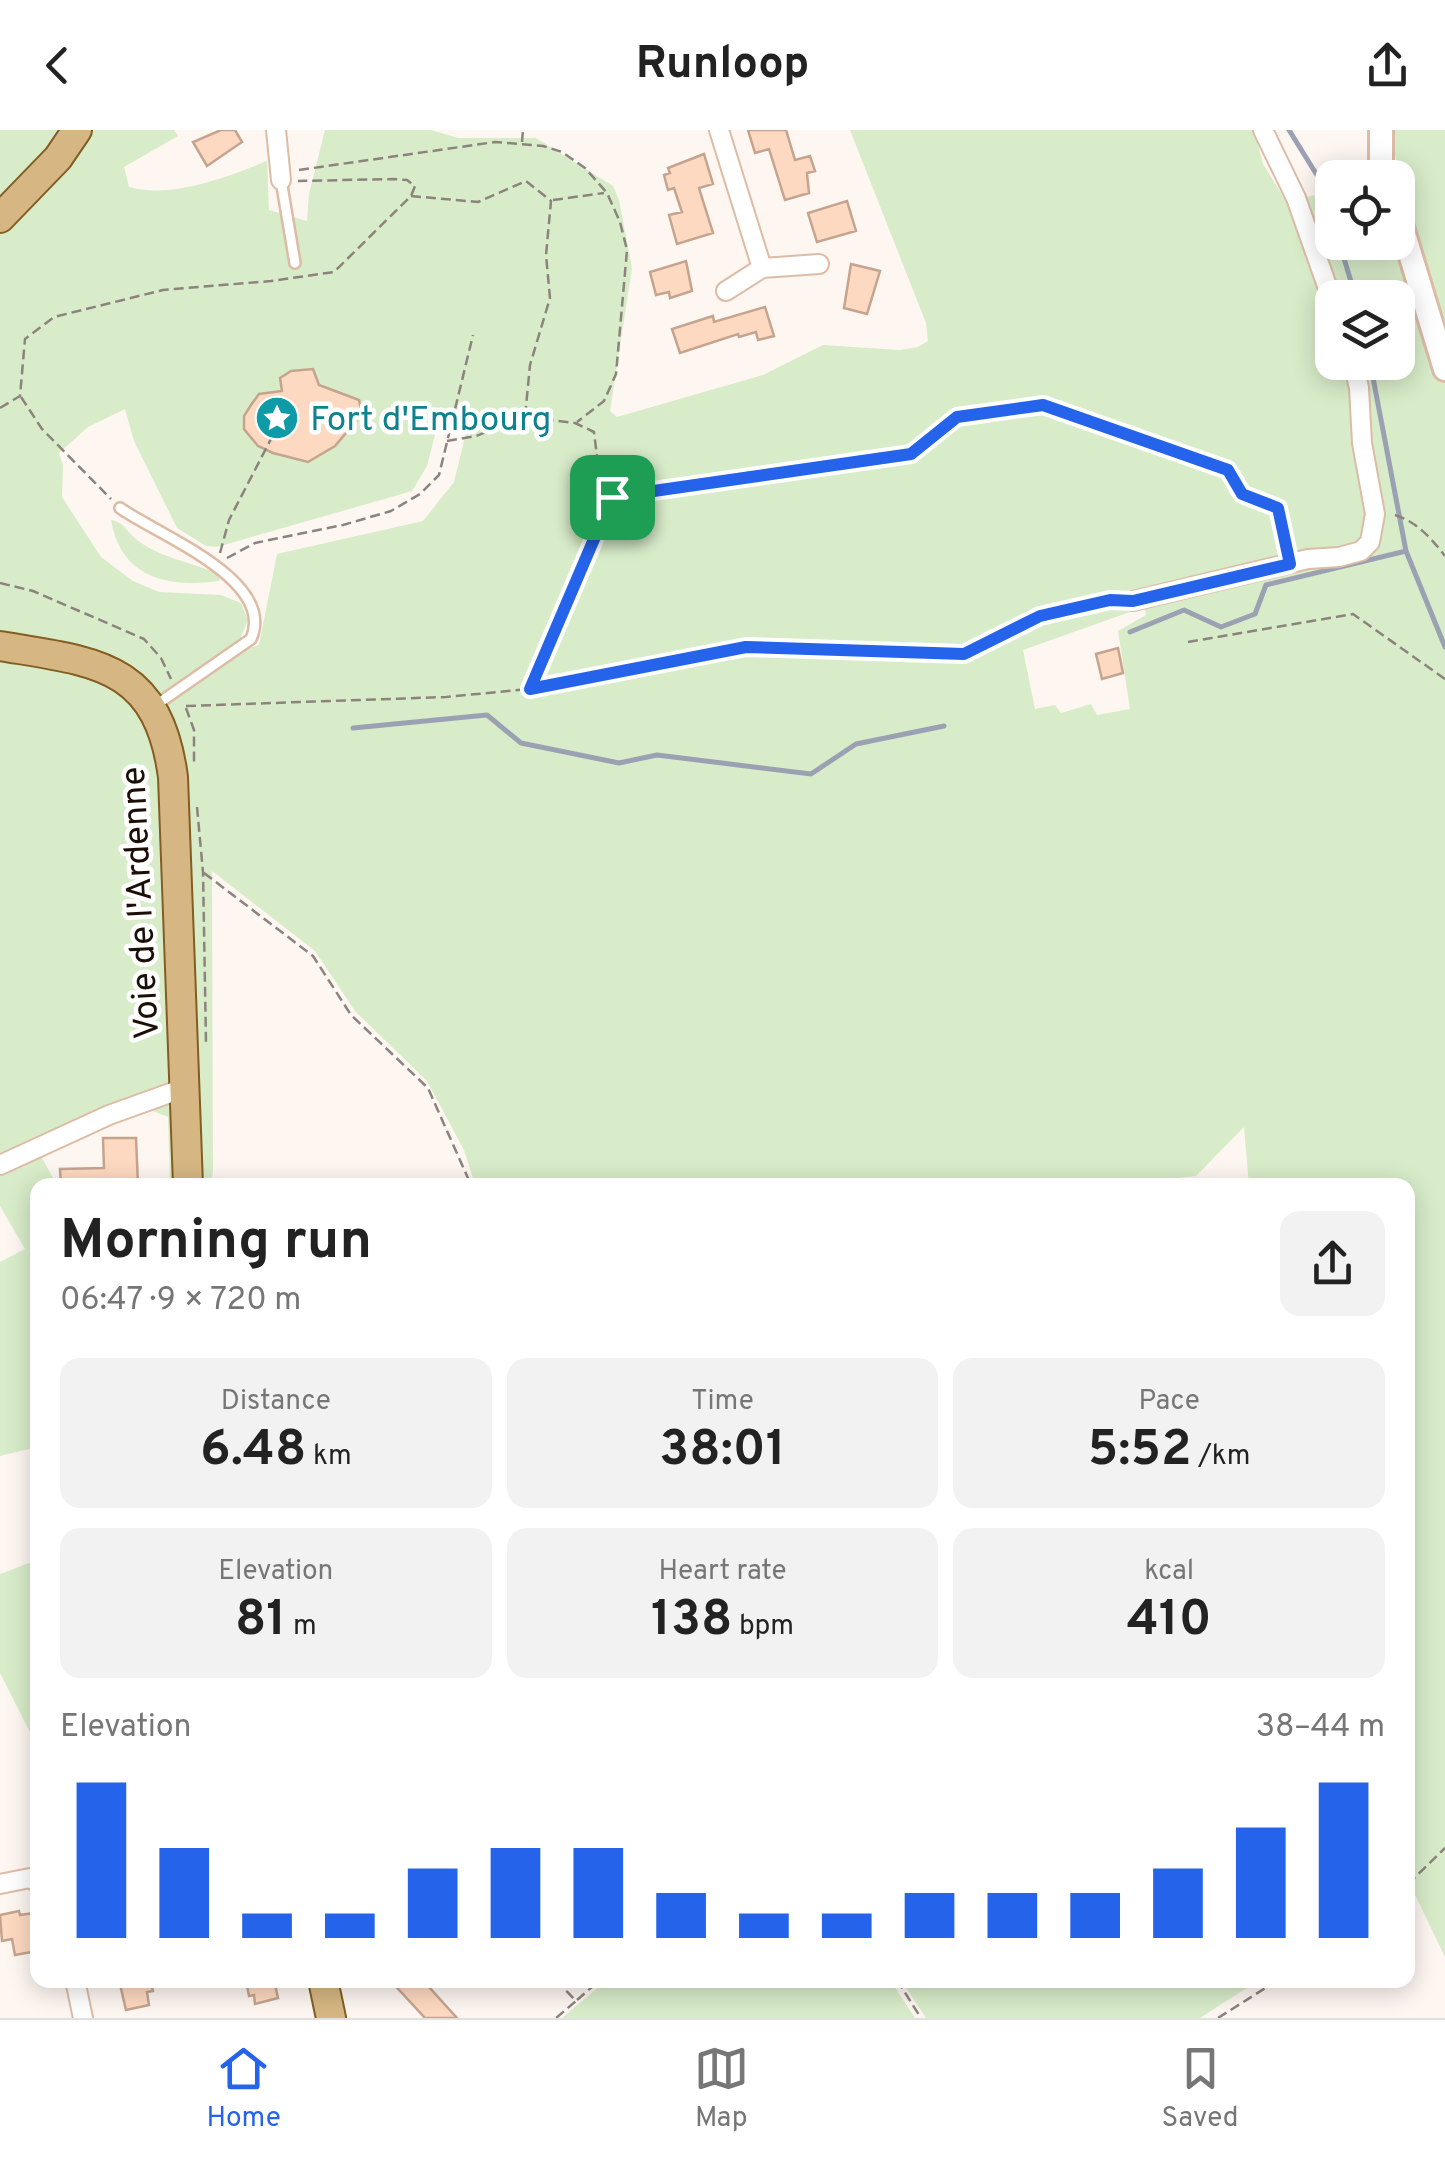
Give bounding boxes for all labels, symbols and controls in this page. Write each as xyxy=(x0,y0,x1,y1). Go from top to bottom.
text: Runloop xyxy=(636,37,809,94)
icon: back xyxy=(30,38,85,93)
icon: share xyxy=(1360,38,1415,93)
map controls xyxy=(1315,160,1415,380)
button: locate xyxy=(1315,160,1415,260)
button: layers xyxy=(1315,280,1415,380)
place icon: Fort d'Embourg xyxy=(254,395,300,441)
place label: Fort d'Embourg xyxy=(310,399,552,443)
pin xyxy=(570,455,655,540)
icon: arrive xyxy=(585,470,640,525)
street label: Voie de l'Ardenne xyxy=(113,765,171,1040)
text: Morning run xyxy=(60,1208,372,1278)
button: share xyxy=(1280,1211,1385,1316)
text: 06:47 · 9 × 720 m xyxy=(60,1281,301,1321)
text: Distance xyxy=(221,1384,331,1420)
text: Time xyxy=(691,1384,754,1420)
text: Pace xyxy=(1138,1384,1200,1420)
text: 6.48 xyxy=(200,1420,306,1483)
text: 38:01 xyxy=(659,1420,786,1483)
text: 5:52 xyxy=(1088,1420,1192,1483)
text: km xyxy=(306,1439,352,1475)
text: /km xyxy=(1192,1439,1250,1475)
text: Elevation xyxy=(218,1554,333,1590)
text: Heart rate xyxy=(658,1554,787,1590)
text: kcal xyxy=(1144,1554,1194,1590)
text: 81 xyxy=(235,1590,286,1653)
text: 138 xyxy=(651,1590,732,1653)
text: 410 xyxy=(1127,1590,1212,1653)
text: m xyxy=(286,1609,317,1645)
text: bpm xyxy=(732,1609,794,1645)
text: Elevation xyxy=(60,1708,192,1748)
text: 38–44 m xyxy=(1256,1708,1385,1748)
tab: Home xyxy=(206,2041,281,2137)
tab: Map xyxy=(694,2041,749,2137)
tab: Saved xyxy=(1162,2041,1239,2137)

